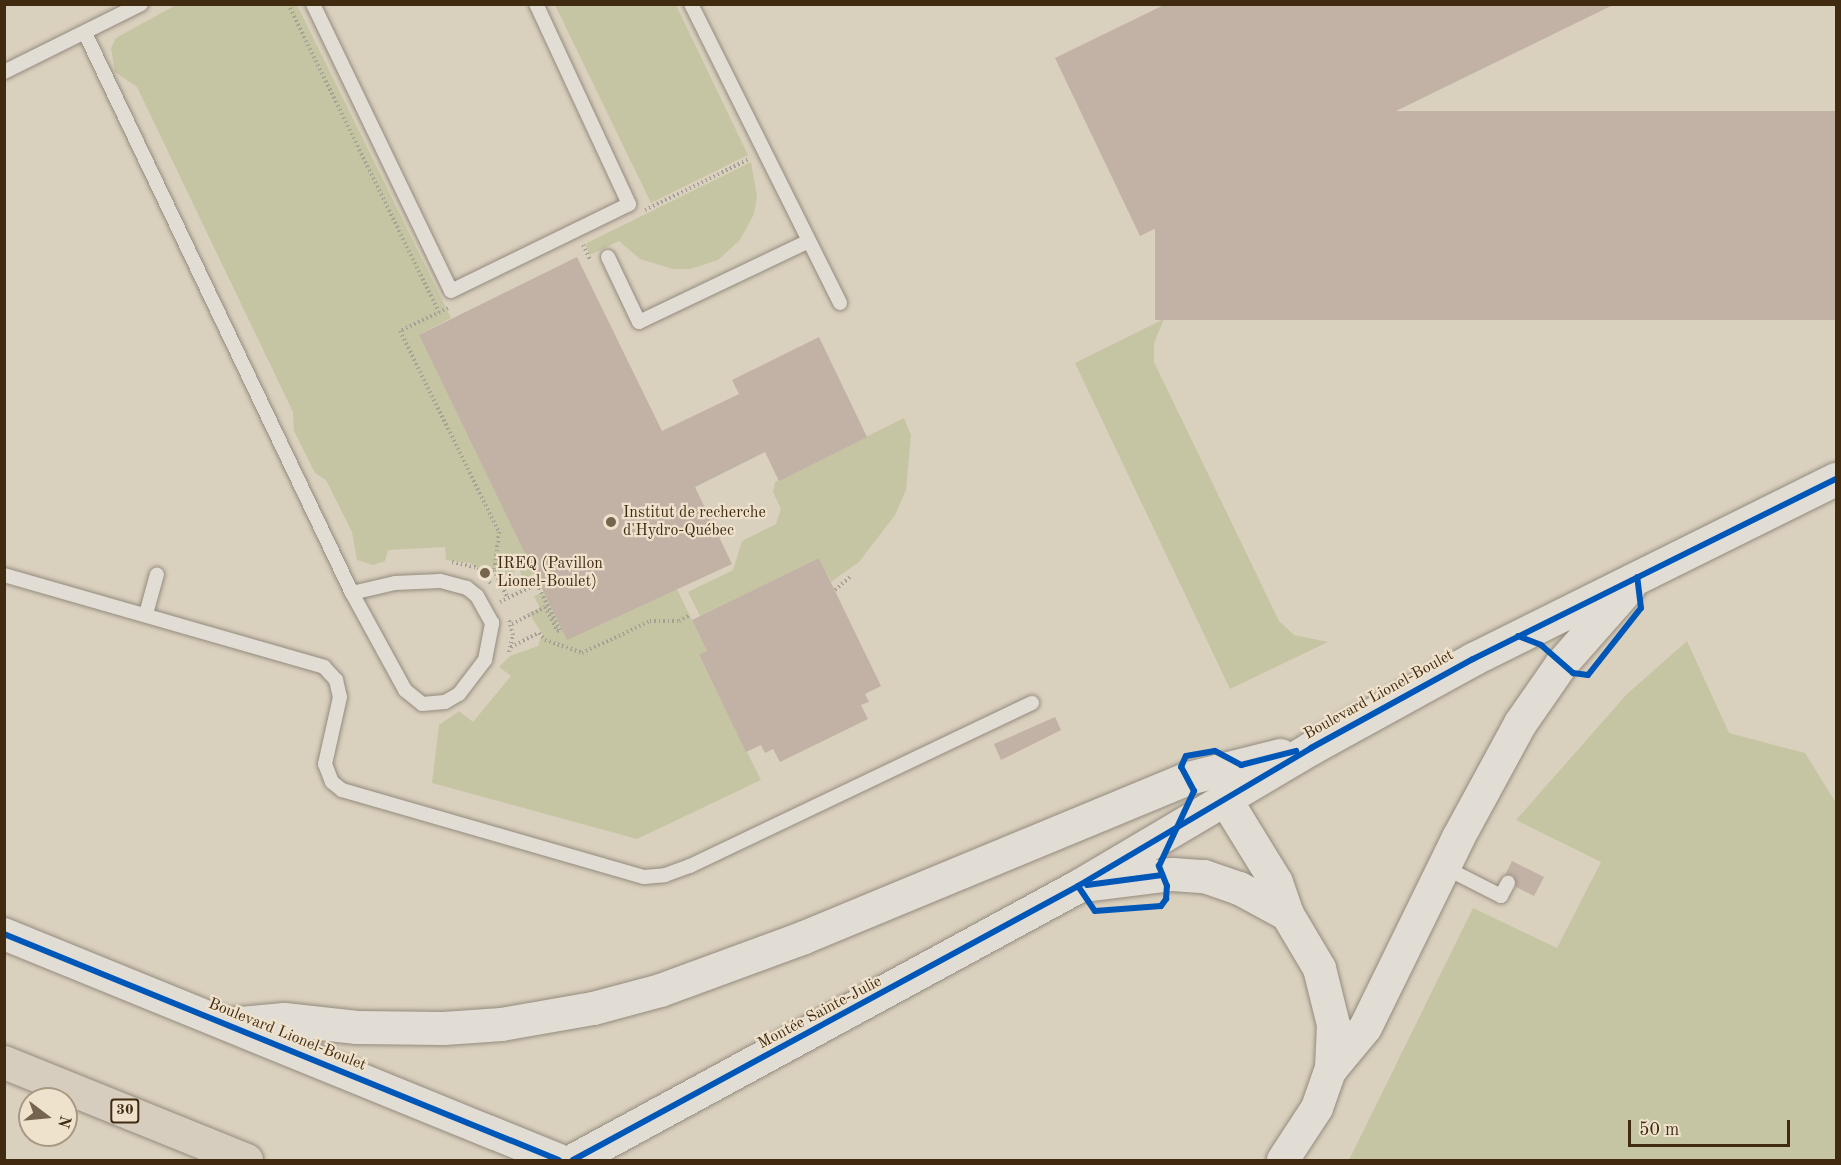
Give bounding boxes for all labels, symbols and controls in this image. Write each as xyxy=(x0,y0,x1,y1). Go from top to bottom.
place label: Institut de recherche d'Hydro-Québec xyxy=(623,503,766,541)
marker: Institut de recherche d'Hydro-Québec xyxy=(604,515,618,529)
place label: IREQ (Pavillon Lionel-Boulet) xyxy=(497,554,603,592)
marker: IREQ (Pavillon Lionel-Boulet) xyxy=(478,566,492,580)
street label: Boulevard Lionel-Boulet xyxy=(1301,646,1457,744)
street label: Montée Sainte-Julie xyxy=(755,972,885,1054)
street label: Boulevard Lionel-Boulet xyxy=(205,995,369,1075)
north arrow xyxy=(18,1087,78,1147)
road number: 30 xyxy=(110,1099,140,1123)
scale bar xyxy=(1631,1108,1793,1146)
text: N xyxy=(54,1113,73,1129)
text: 50 m xyxy=(1639,1121,1679,1139)

